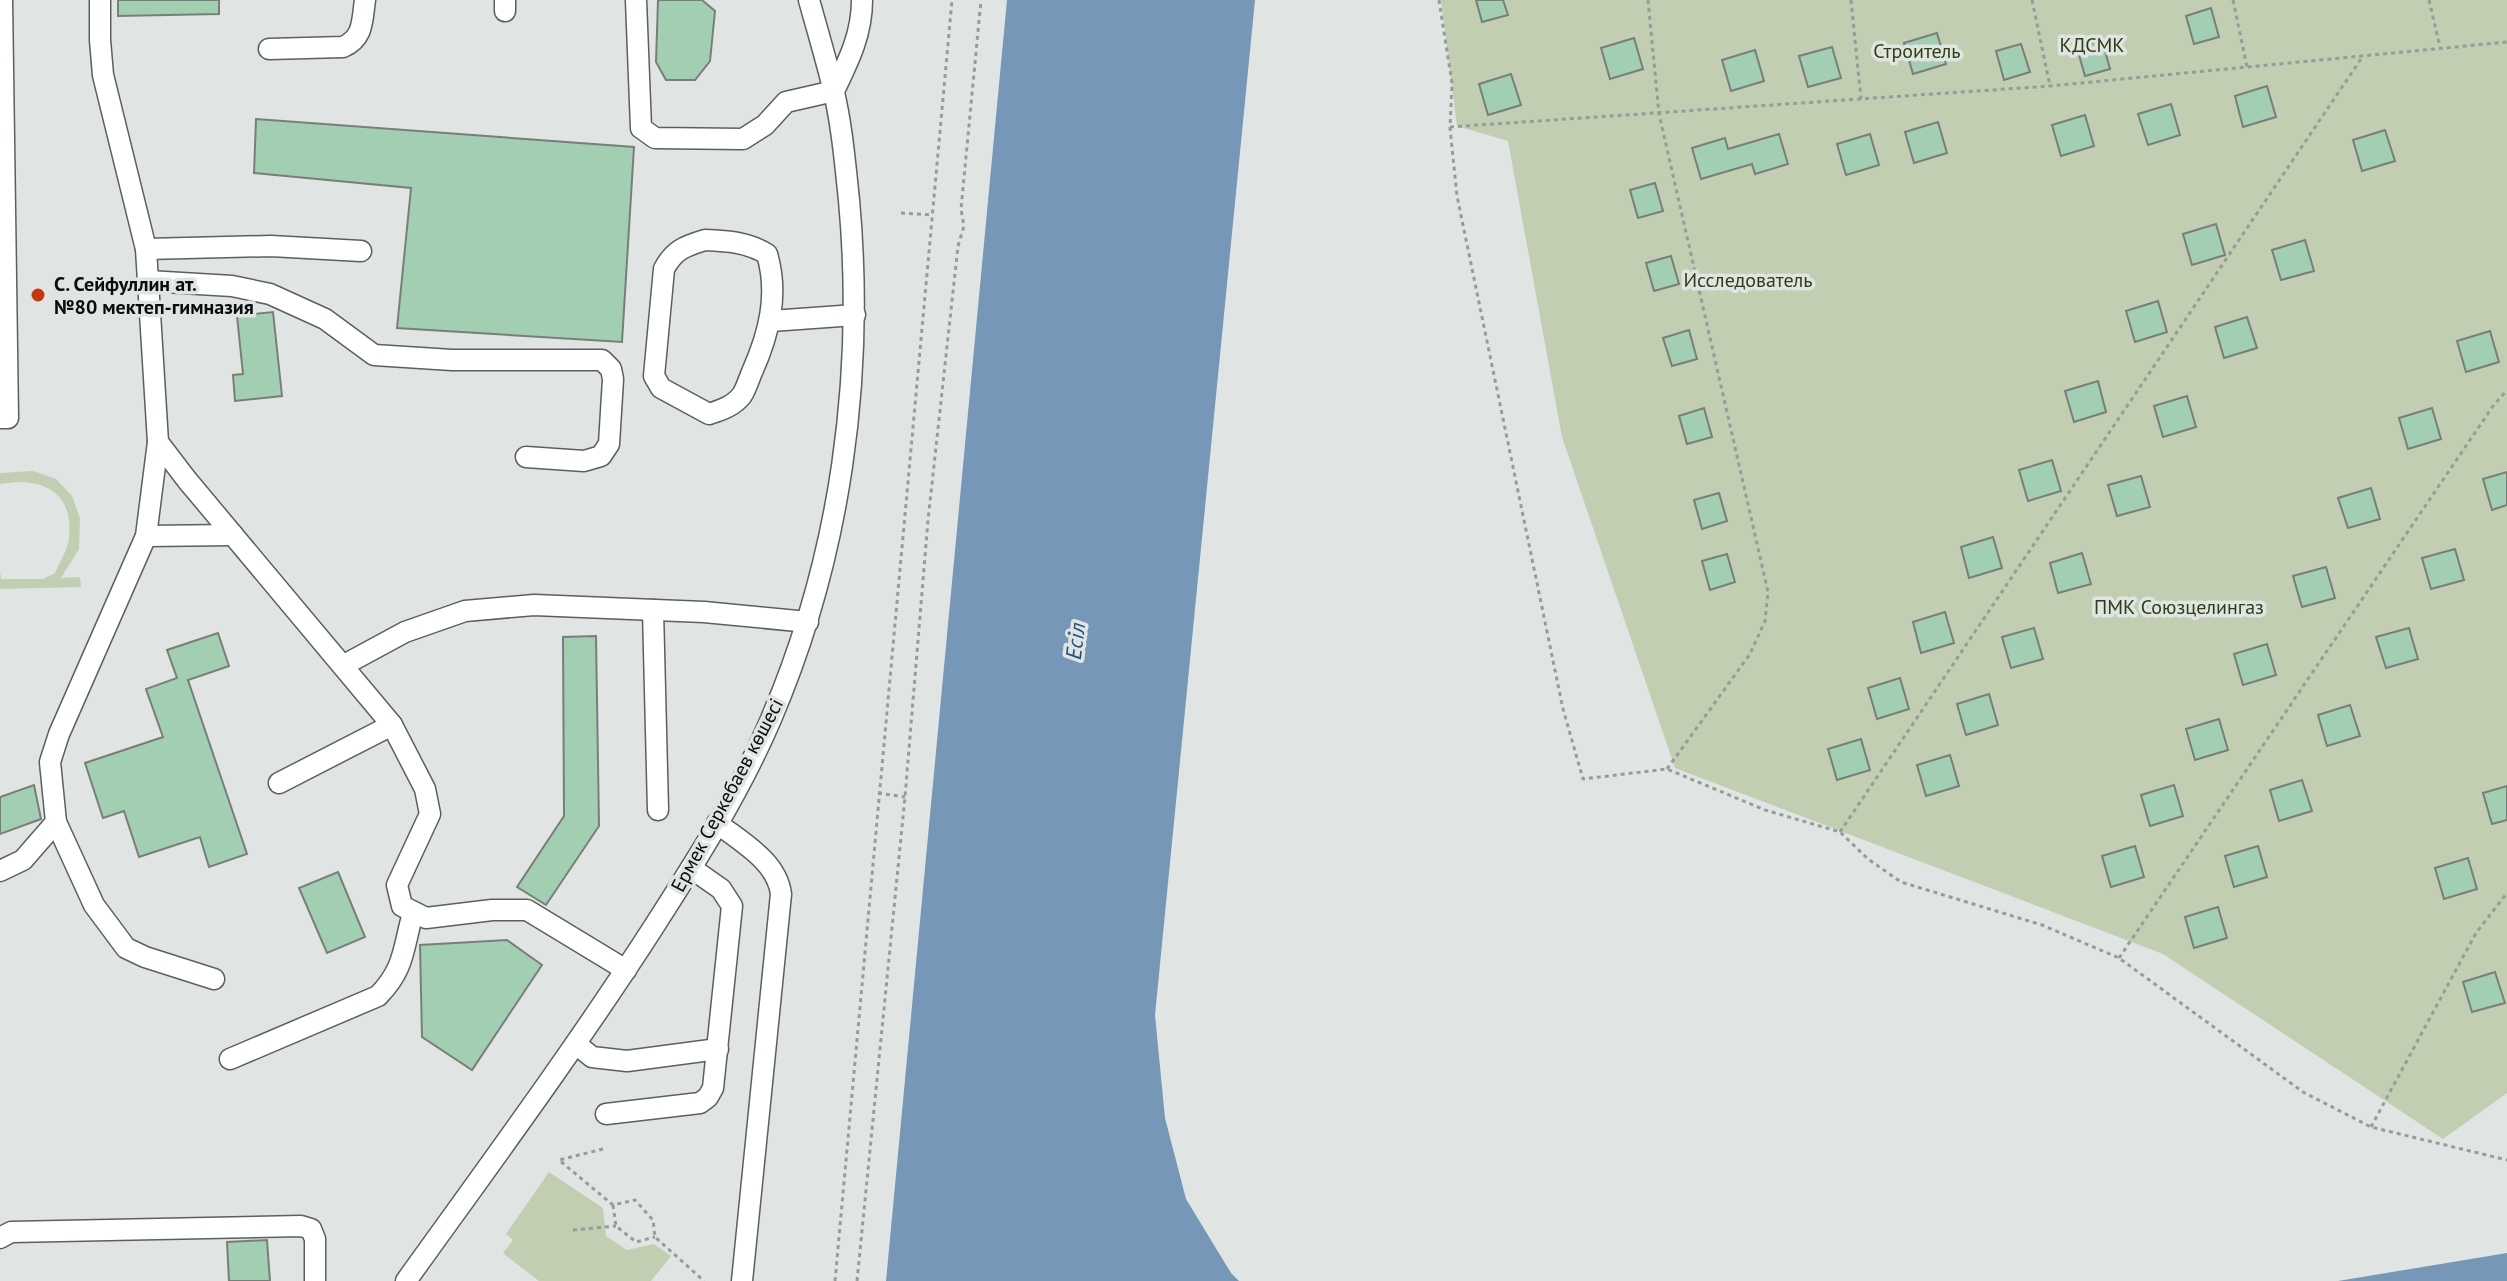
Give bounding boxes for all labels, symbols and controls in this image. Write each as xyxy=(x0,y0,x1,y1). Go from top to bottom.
park label: КДСМК xyxy=(2059,32,2125,58)
park label: Строитель xyxy=(1873,38,1961,64)
park label: Исследователь xyxy=(1683,267,1813,293)
place label: С. Сейфуллин ат. №80 мектеп-гимназия xyxy=(54,271,254,320)
marker: С. Сейфуллин ат. №80 мектеп-гимназия xyxy=(29,286,47,304)
park label: ПМК Союзцелингаз xyxy=(2094,594,2264,620)
water label: Есіл xyxy=(1059,621,1091,661)
street label: Ермек Серкебаев көшесі xyxy=(665,694,789,896)

